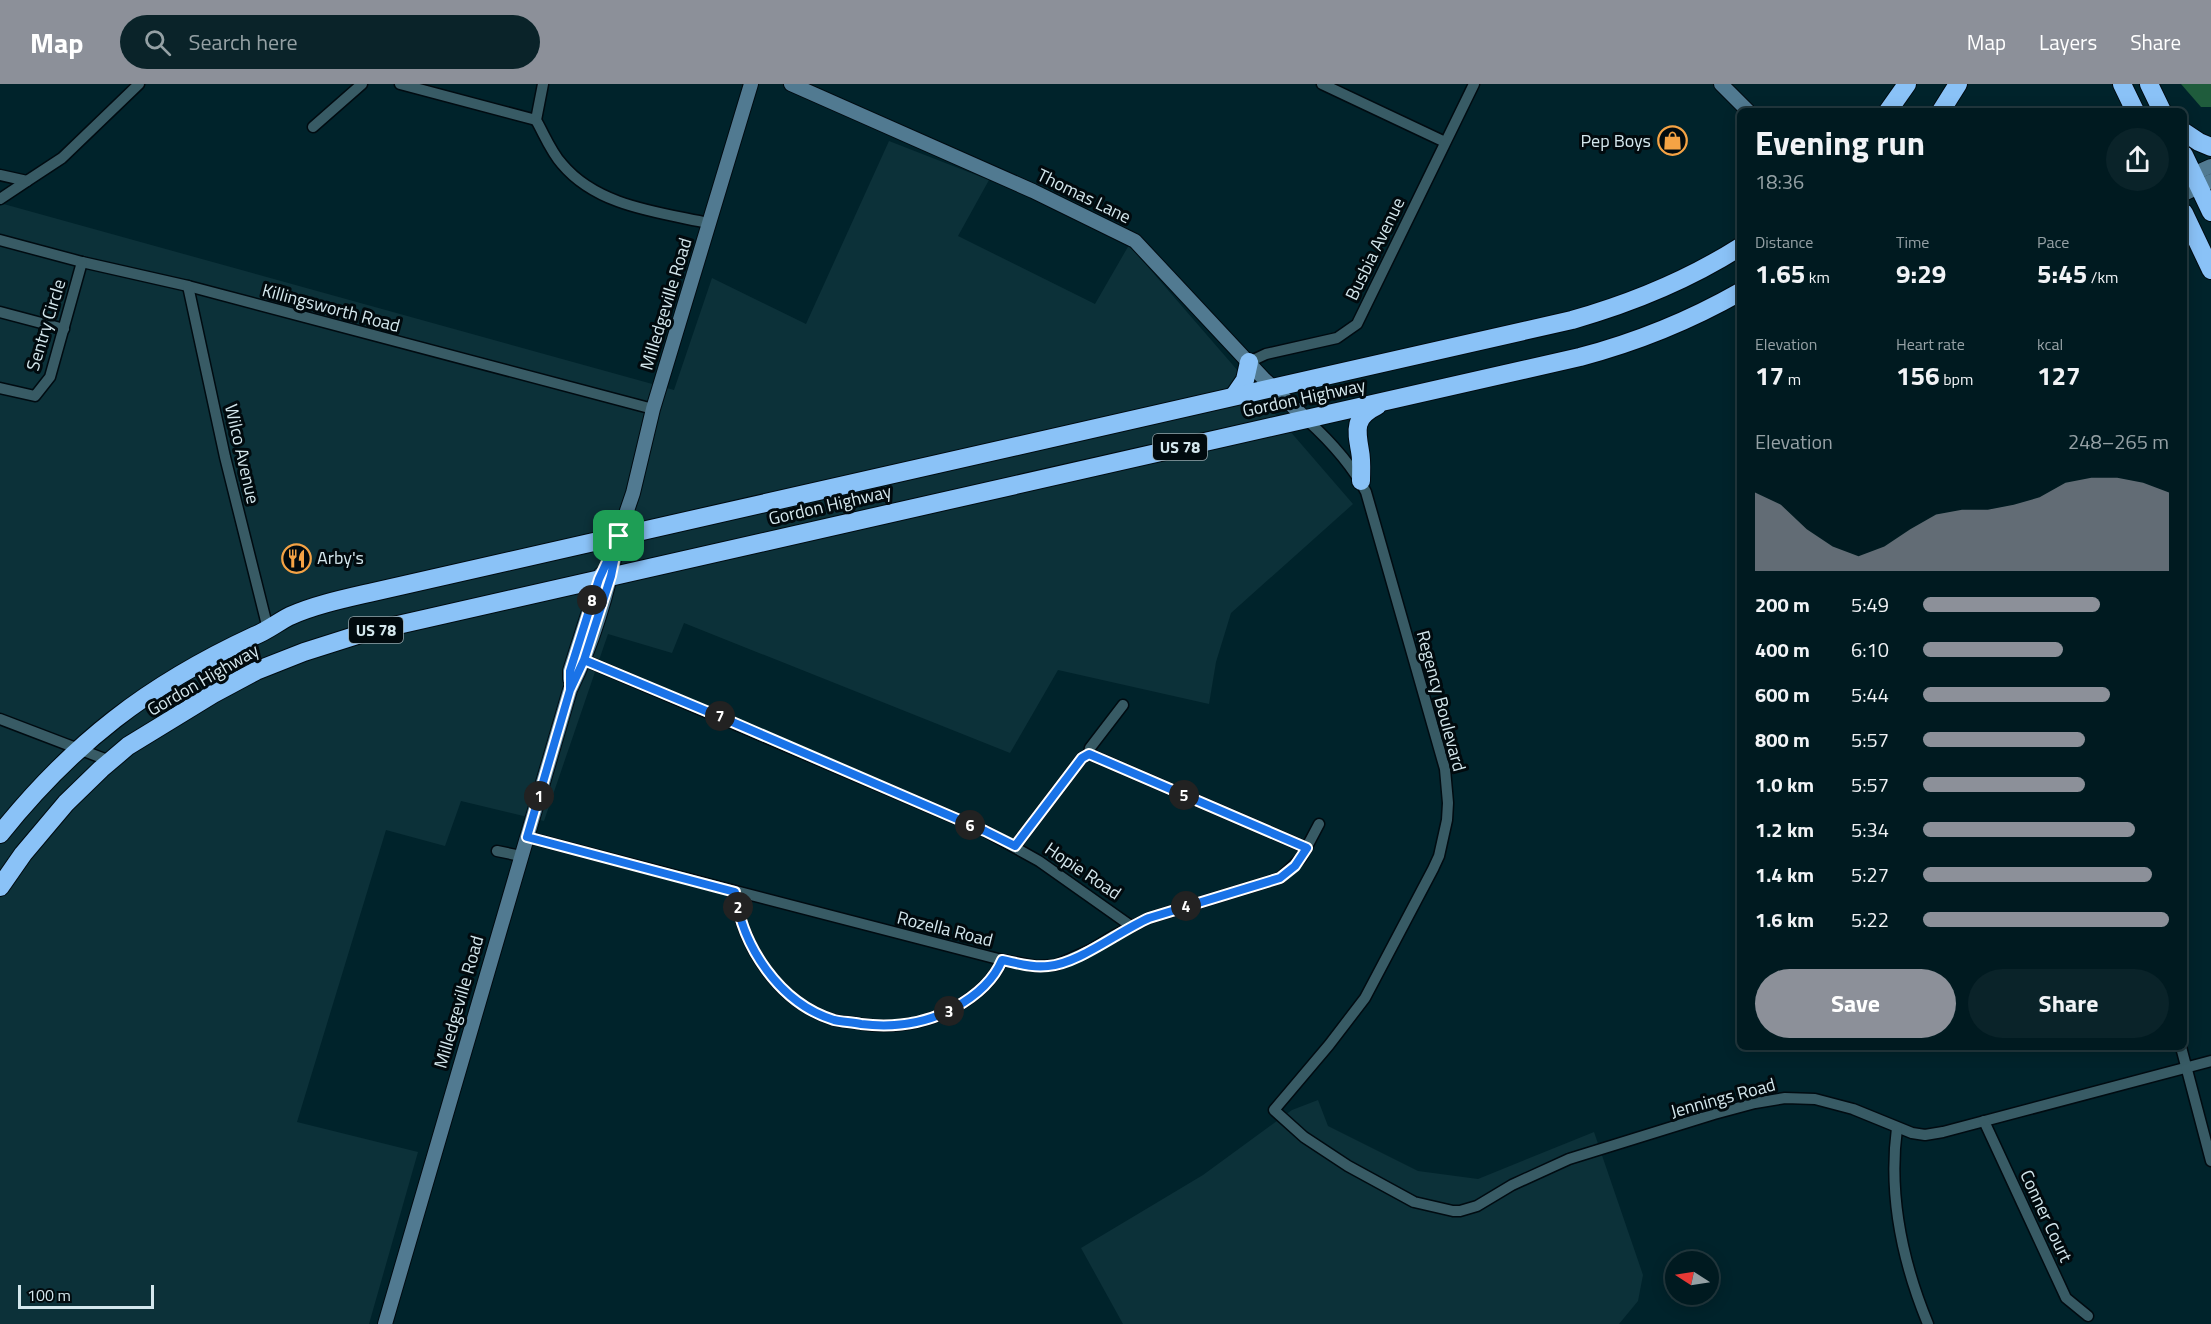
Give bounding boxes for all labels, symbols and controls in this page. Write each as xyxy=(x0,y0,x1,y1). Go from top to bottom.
search box xyxy=(120,15,540,69)
text: Map xyxy=(30,21,84,64)
text: Search here xyxy=(189,25,298,59)
icon: search xyxy=(141,26,174,59)
text: Map xyxy=(1967,26,2006,58)
text: Layers xyxy=(2039,26,2097,58)
text: Share xyxy=(2130,26,2181,58)
text: Evening run xyxy=(1755,118,1925,168)
shop icon: Pep Boys xyxy=(1656,125,1688,157)
place label: Pep Boys xyxy=(1581,127,1651,154)
button: share xyxy=(2106,128,2169,191)
street label: Thomas Lane xyxy=(1033,161,1136,230)
text: 18:36 xyxy=(1755,166,1804,197)
street label: Busbia Avenue xyxy=(1338,193,1411,305)
text: Distance xyxy=(1755,230,1813,254)
text: Time xyxy=(1896,230,1929,254)
text: Pace xyxy=(2037,230,2069,254)
street label: Milledgeville Road xyxy=(633,234,698,373)
text: 1.65 xyxy=(1755,254,1805,293)
text: 9:29 xyxy=(1896,254,1946,293)
text: 5:45 xyxy=(2037,254,2087,293)
text: km xyxy=(1805,265,1830,289)
text: /km xyxy=(2087,265,2119,289)
street label: Sentry Circle xyxy=(19,276,72,374)
street label: Killingsworth Road xyxy=(259,276,403,339)
text: Elevation xyxy=(1755,332,1817,356)
text: Heart rate xyxy=(1896,332,1965,356)
text: kcal xyxy=(2037,332,2063,356)
text: 17 xyxy=(1755,356,1784,395)
text: 156 xyxy=(1896,356,1940,395)
text: 127 xyxy=(2037,356,2081,395)
text: m xyxy=(1784,367,1801,391)
text: bpm xyxy=(1940,367,1973,391)
street label: Gordon Highway xyxy=(1240,371,1368,424)
street label: Wilco Avenue xyxy=(218,401,267,506)
text: Elevation xyxy=(1755,426,1833,457)
text: 248–265 m xyxy=(2068,426,2169,457)
road number: US 78 xyxy=(1153,434,1207,460)
street label: Gordon Highway xyxy=(766,477,894,532)
pin xyxy=(593,510,644,561)
icon: arrive xyxy=(602,519,635,552)
restaurant icon: Arby's xyxy=(280,542,312,574)
place label: Arby's xyxy=(317,544,364,571)
pin: 8 xyxy=(577,585,607,615)
text: 8 xyxy=(588,588,596,612)
text: 200 m xyxy=(1755,589,1810,620)
text: 5:49 xyxy=(1851,589,1889,620)
road number: US 78 xyxy=(349,617,403,643)
street label: Regency Boulevard xyxy=(1410,627,1473,774)
text: 400 m xyxy=(1755,634,1810,665)
text: 6:10 xyxy=(1851,634,1889,665)
street label: Gordon Highway xyxy=(142,636,264,723)
text: 600 m xyxy=(1755,679,1810,710)
text: 5:44 xyxy=(1851,679,1889,710)
pin: 7 xyxy=(705,701,735,731)
text: 7 xyxy=(716,704,724,728)
text: 800 m xyxy=(1755,724,1810,755)
text: 5:57 xyxy=(1851,724,1889,755)
text: 1.0 km xyxy=(1755,769,1814,800)
text: 5:57 xyxy=(1851,769,1889,800)
pin: 5 xyxy=(1169,780,1199,810)
pin: 1 xyxy=(524,781,554,811)
text: 5 xyxy=(1180,783,1188,807)
text: 1 xyxy=(535,784,543,808)
pin: 6 xyxy=(955,810,985,840)
text: 6 xyxy=(966,813,974,837)
text: 1.2 km xyxy=(1755,814,1814,845)
text: 5:34 xyxy=(1851,814,1889,845)
street label: Hopie Road xyxy=(1040,835,1127,906)
text: 1.4 km xyxy=(1755,859,1814,890)
text: 5:27 xyxy=(1851,859,1889,890)
pin: 4 xyxy=(1171,891,1201,921)
pin: 2 xyxy=(723,892,753,922)
text: 4 xyxy=(1182,894,1190,918)
text: 2 xyxy=(734,895,742,919)
street label: Rozella Road xyxy=(894,904,996,953)
text: 1.6 km xyxy=(1755,904,1814,935)
text: 5:22 xyxy=(1851,904,1889,935)
street label: Milledgeville Road xyxy=(427,932,490,1071)
button: Save xyxy=(1755,969,1956,1038)
button: Share xyxy=(1968,969,2169,1038)
pin: 3 xyxy=(934,996,964,1026)
text: 3 xyxy=(945,999,953,1023)
street label: Jennings Road xyxy=(1667,1071,1778,1124)
street label: Conner Court xyxy=(2013,1165,2080,1267)
north arrow xyxy=(1665,1251,1719,1305)
map controls xyxy=(1665,1251,1719,1305)
scale bar xyxy=(18,1282,154,1310)
text: 100 m xyxy=(27,1283,71,1307)

